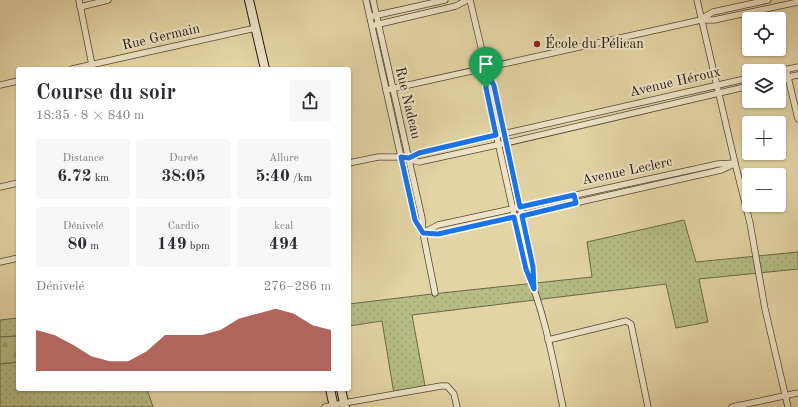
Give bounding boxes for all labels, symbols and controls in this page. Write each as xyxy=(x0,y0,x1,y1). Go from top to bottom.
map controls xyxy=(742,12,786,212)
button: locate xyxy=(742,12,786,56)
street label: Rue Germain xyxy=(121,21,202,53)
place label: École du Pélican xyxy=(545,34,644,51)
marker: École du Pélican xyxy=(532,39,542,49)
pin xyxy=(469,47,503,88)
icon: arrive xyxy=(475,53,497,75)
button: layers xyxy=(742,64,786,108)
street label: Avenue Héroux xyxy=(628,65,722,99)
street label: Rue Nadeau xyxy=(393,66,423,141)
button: share xyxy=(289,80,331,122)
text: Course du soir xyxy=(36,82,176,104)
text: 18:35 · 8 × 840 m xyxy=(36,109,144,122)
button: + xyxy=(742,116,786,160)
text: Distance xyxy=(62,153,104,164)
text: Durée xyxy=(169,153,198,164)
text: Allure xyxy=(269,153,299,164)
street label: Avenue Leclerc xyxy=(580,155,674,187)
text: 6.72 xyxy=(57,168,92,185)
text: 38:05 xyxy=(161,168,206,185)
text: 5:40 xyxy=(255,168,290,185)
button: − xyxy=(742,168,786,212)
text: km xyxy=(92,173,109,184)
text: /km xyxy=(290,173,312,184)
text: Dénivelé xyxy=(63,221,104,232)
text: Cardio xyxy=(168,221,199,232)
text: kcal xyxy=(274,221,293,232)
text: 80 xyxy=(67,236,87,253)
text: 149 xyxy=(157,236,187,253)
text: 494 xyxy=(269,236,299,253)
text: m xyxy=(87,241,99,252)
text: bpm xyxy=(187,241,210,252)
text: Dénivelé xyxy=(36,280,84,293)
text: 276–286 m xyxy=(264,280,331,293)

